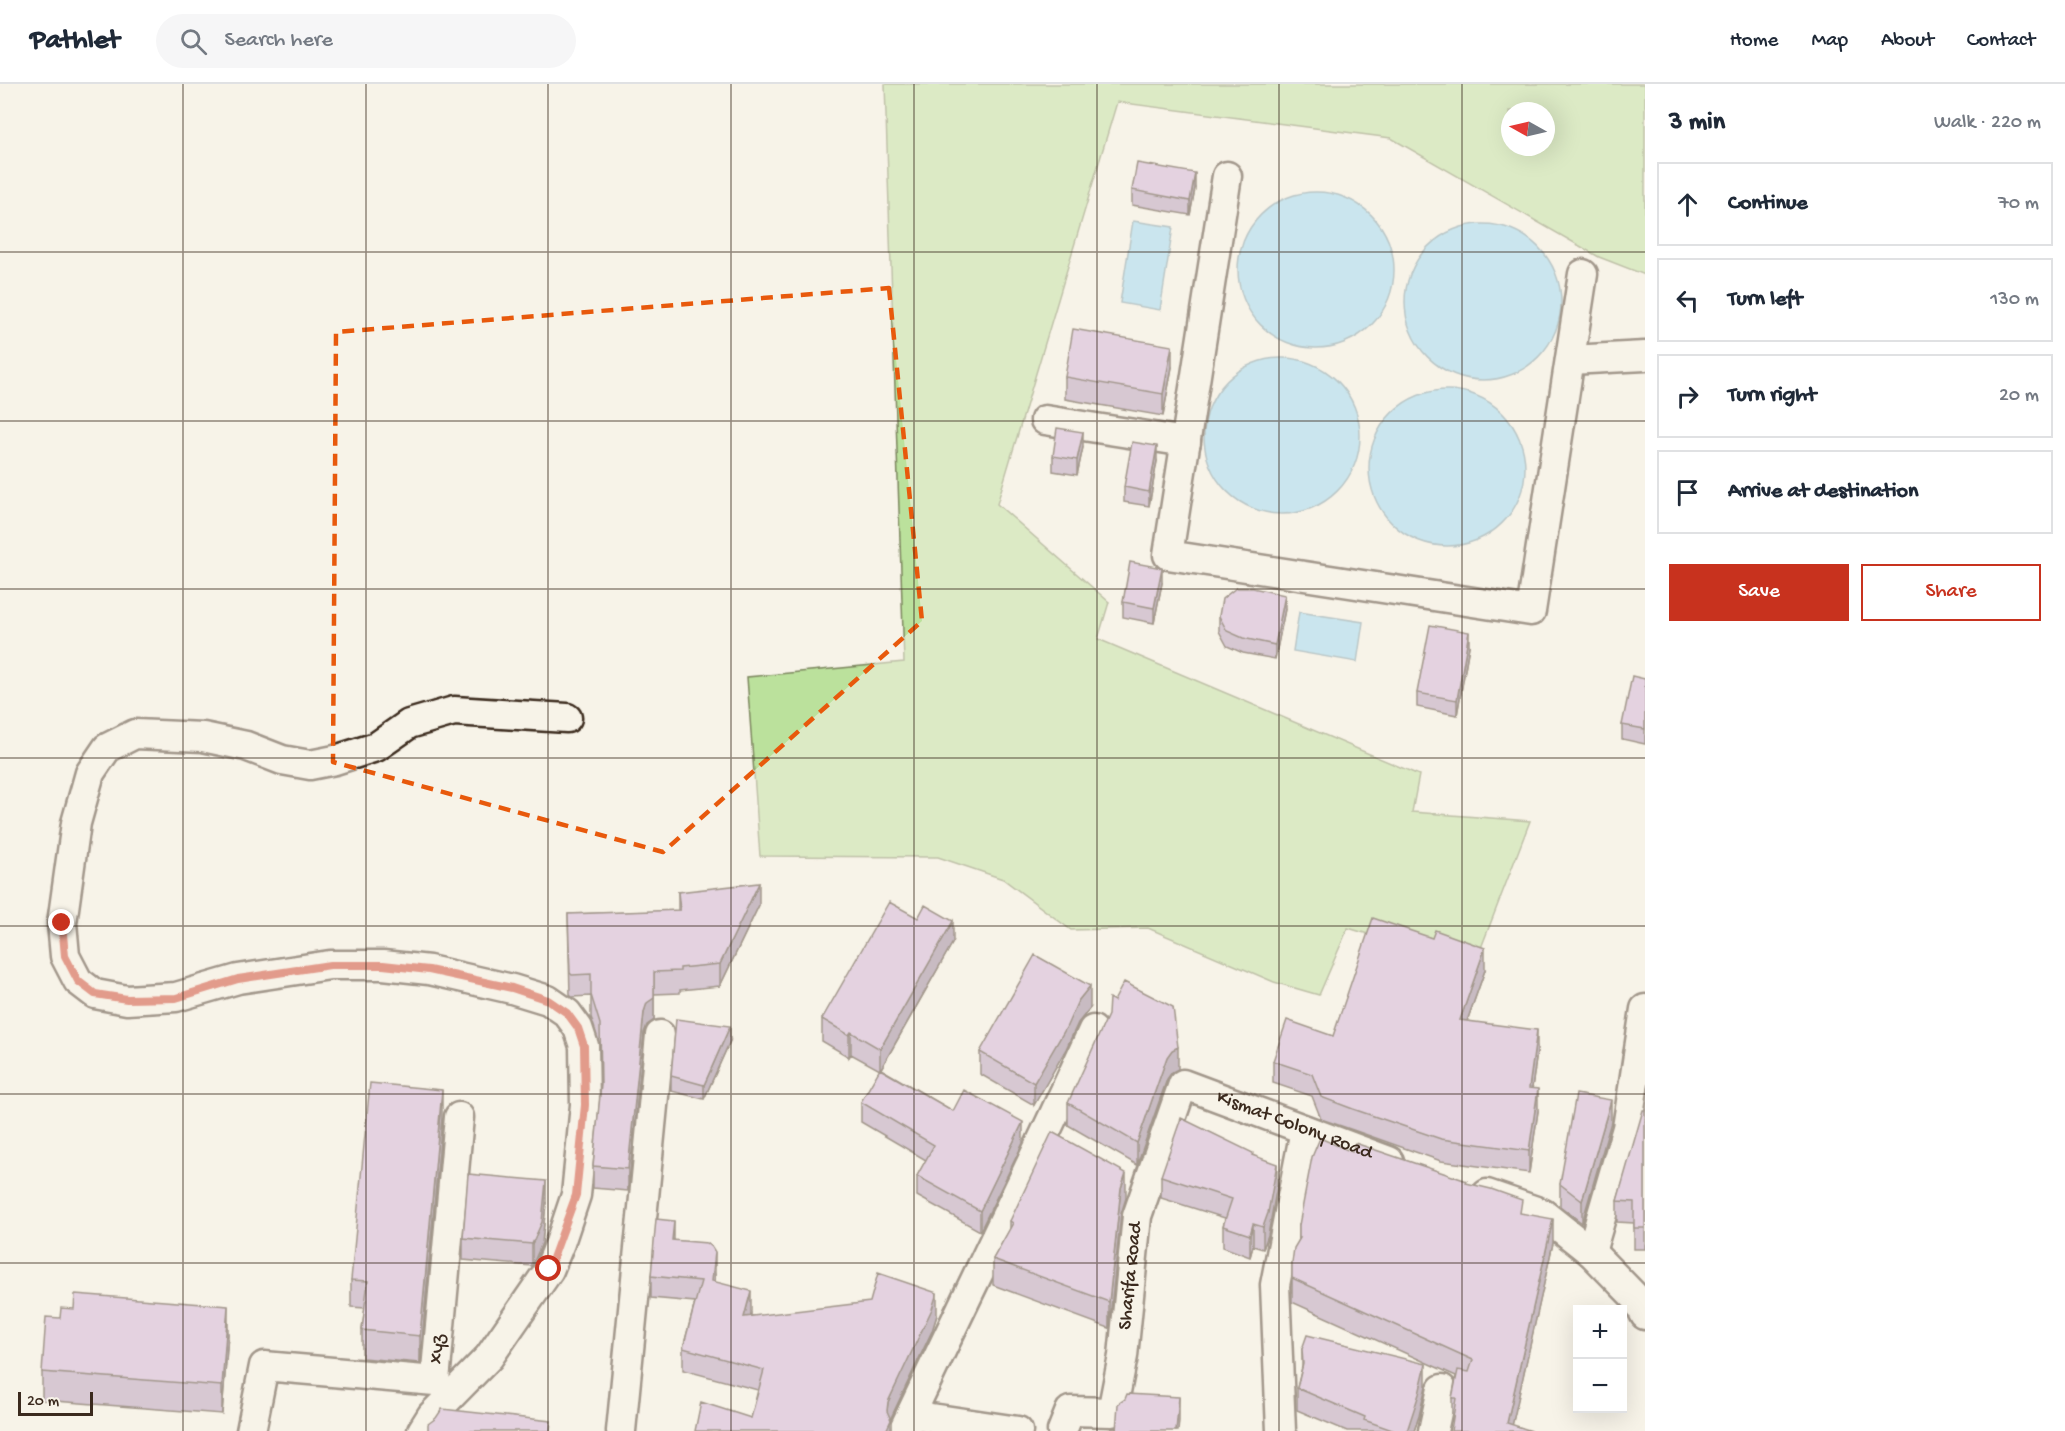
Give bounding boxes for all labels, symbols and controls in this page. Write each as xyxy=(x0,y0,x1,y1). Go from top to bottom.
search box xyxy=(156,14,576,68)
text: Pathlet xyxy=(30,25,120,58)
icon: search xyxy=(177,25,210,58)
text: Search here xyxy=(225,28,333,54)
text: Home xyxy=(1730,29,1778,54)
text: Map xyxy=(1811,29,1848,54)
text: About xyxy=(1881,29,1934,54)
text: Contact xyxy=(1967,29,2035,54)
north arrow xyxy=(1501,102,1555,156)
text: 3 min xyxy=(1669,108,1725,139)
text: Walk · 220 m xyxy=(1934,112,2041,135)
icon: ahead xyxy=(1671,188,1704,221)
text: Continue xyxy=(1728,191,1808,217)
text: 70 m xyxy=(1998,193,2039,216)
icon: left xyxy=(1671,284,1704,317)
text: Turn left xyxy=(1728,287,1802,313)
text: 130 m xyxy=(1990,289,2039,312)
icon: right xyxy=(1671,380,1704,413)
text: Turn right xyxy=(1728,383,1816,409)
text: 20 m xyxy=(1999,385,2039,408)
icon: arrive xyxy=(1671,476,1704,509)
text: Arrive at destination xyxy=(1728,479,1918,505)
button: Save xyxy=(1669,564,1849,621)
button: Share xyxy=(1861,564,2041,621)
route end xyxy=(48,909,74,935)
street label: Kismat Colony Road xyxy=(1213,1086,1378,1166)
street label: Sharifa Road xyxy=(1114,1219,1148,1331)
route start xyxy=(535,1255,561,1281)
map controls xyxy=(1573,1305,1627,1413)
button: + xyxy=(1573,1305,1627,1359)
street label: xyz xyxy=(425,1332,451,1365)
button: − xyxy=(1573,1359,1627,1413)
scale bar xyxy=(18,1389,93,1416)
text: 20 m xyxy=(27,1393,59,1412)

